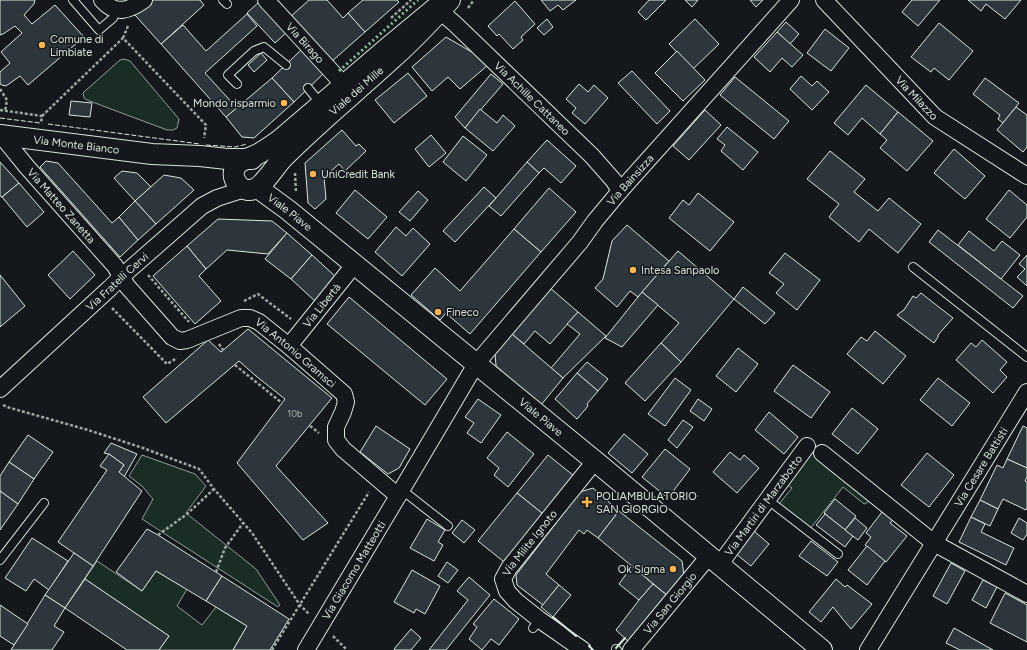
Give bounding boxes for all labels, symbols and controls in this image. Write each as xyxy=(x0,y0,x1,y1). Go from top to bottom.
street label: Via Birago xyxy=(284,20,327,66)
place label: Comune di Limbiate xyxy=(50,33,104,59)
marker: Comune di Limbiate xyxy=(37,40,47,50)
street label: Via Achille Cattaneo xyxy=(492,59,573,138)
street label: Viale dei Mille xyxy=(327,64,386,118)
street label: Via Milazzo xyxy=(893,73,941,123)
place label: Mondo risparmio xyxy=(193,97,276,110)
marker: Mondo risparmio xyxy=(279,98,289,108)
street label: Via Monte Bianco xyxy=(33,133,120,156)
street label: Via Bainsizza xyxy=(604,152,656,208)
street label: Via Matteo Zanetta xyxy=(25,166,98,246)
place label: UniCredit Bank xyxy=(321,168,395,181)
marker: UniCredit Bank xyxy=(308,169,318,179)
street label: Viale Piave xyxy=(265,191,315,234)
street label: Via Fratelli Cervi xyxy=(83,250,151,313)
place label: Intesa Sanpaolo xyxy=(641,264,720,277)
marker: Intesa Sanpaolo xyxy=(628,265,638,275)
street label: Via Libertà xyxy=(300,281,343,330)
place label: Fineco xyxy=(446,306,479,319)
marker: Fineco xyxy=(433,307,443,317)
street label: Via Antonio Gramsci xyxy=(253,315,338,390)
street label: Viale Piave xyxy=(516,395,566,439)
house number: 10b xyxy=(288,408,302,419)
street label: Via Cesare Battisti xyxy=(951,425,1010,509)
street label: Via Martiri di Marzabotto xyxy=(722,452,805,558)
place label: POLIAMBULATORIO SAN GIORGIO xyxy=(596,490,697,516)
marker: POLIAMBULATORIO SAN GIORGIO xyxy=(581,496,593,508)
street label: Via Milite Ignoto xyxy=(499,507,560,578)
street label: Via Giacomo Matteotti xyxy=(319,519,388,622)
place label: Ok Sigma xyxy=(618,563,665,576)
marker: Ok Sigma xyxy=(668,564,678,574)
street label: Via San Giorgio xyxy=(641,570,699,637)

